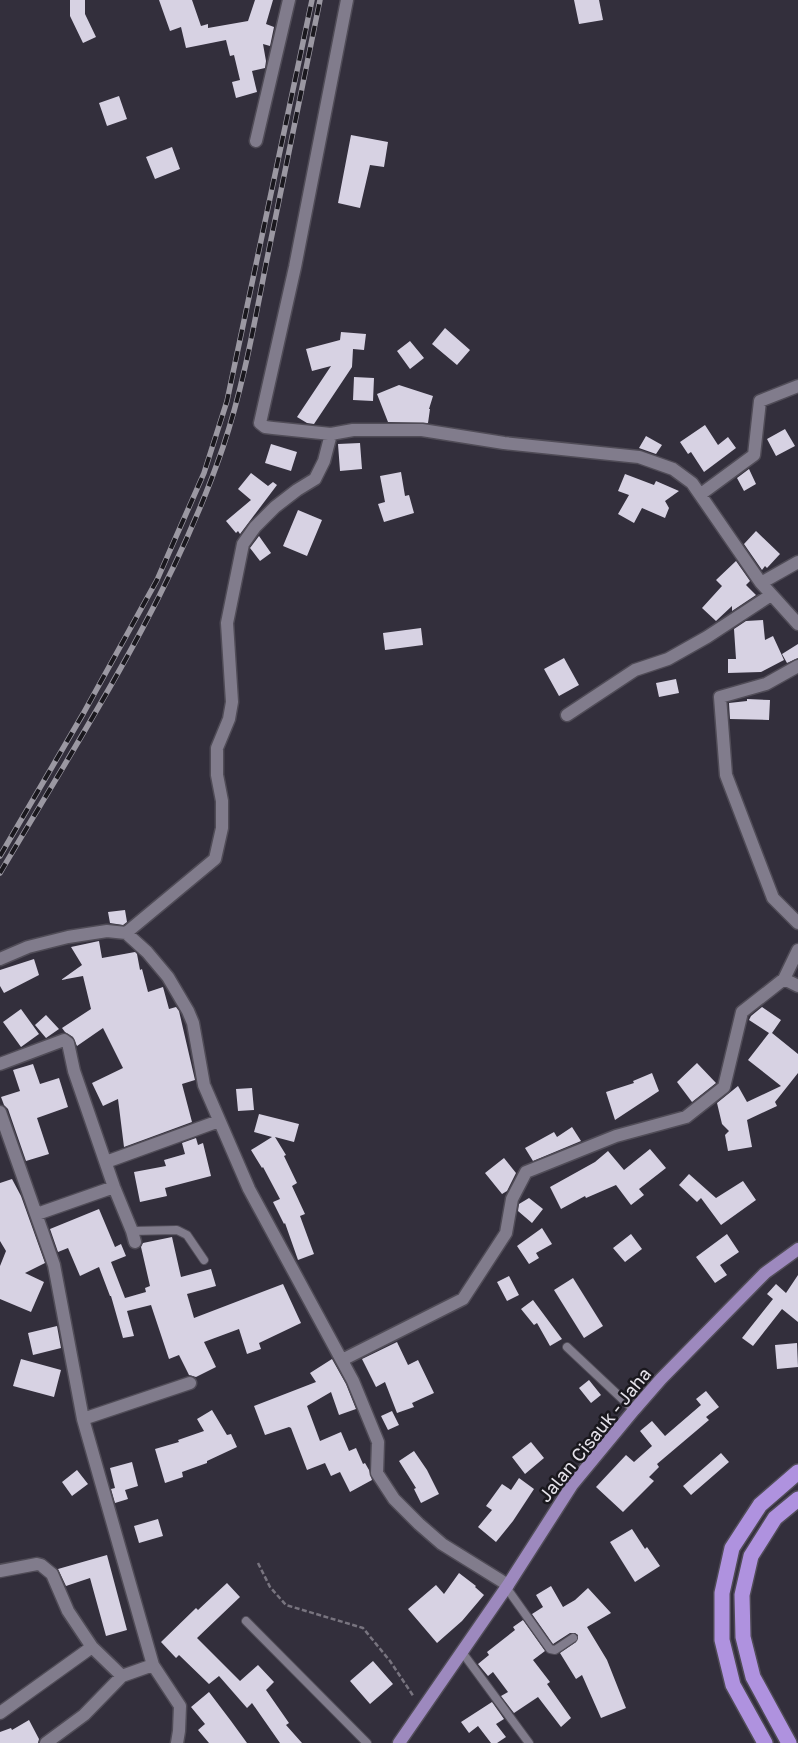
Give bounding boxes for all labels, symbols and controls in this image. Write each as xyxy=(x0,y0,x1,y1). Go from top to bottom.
street label: Jalan Cisauk - Jaha xyxy=(533,1363,655,1506)

